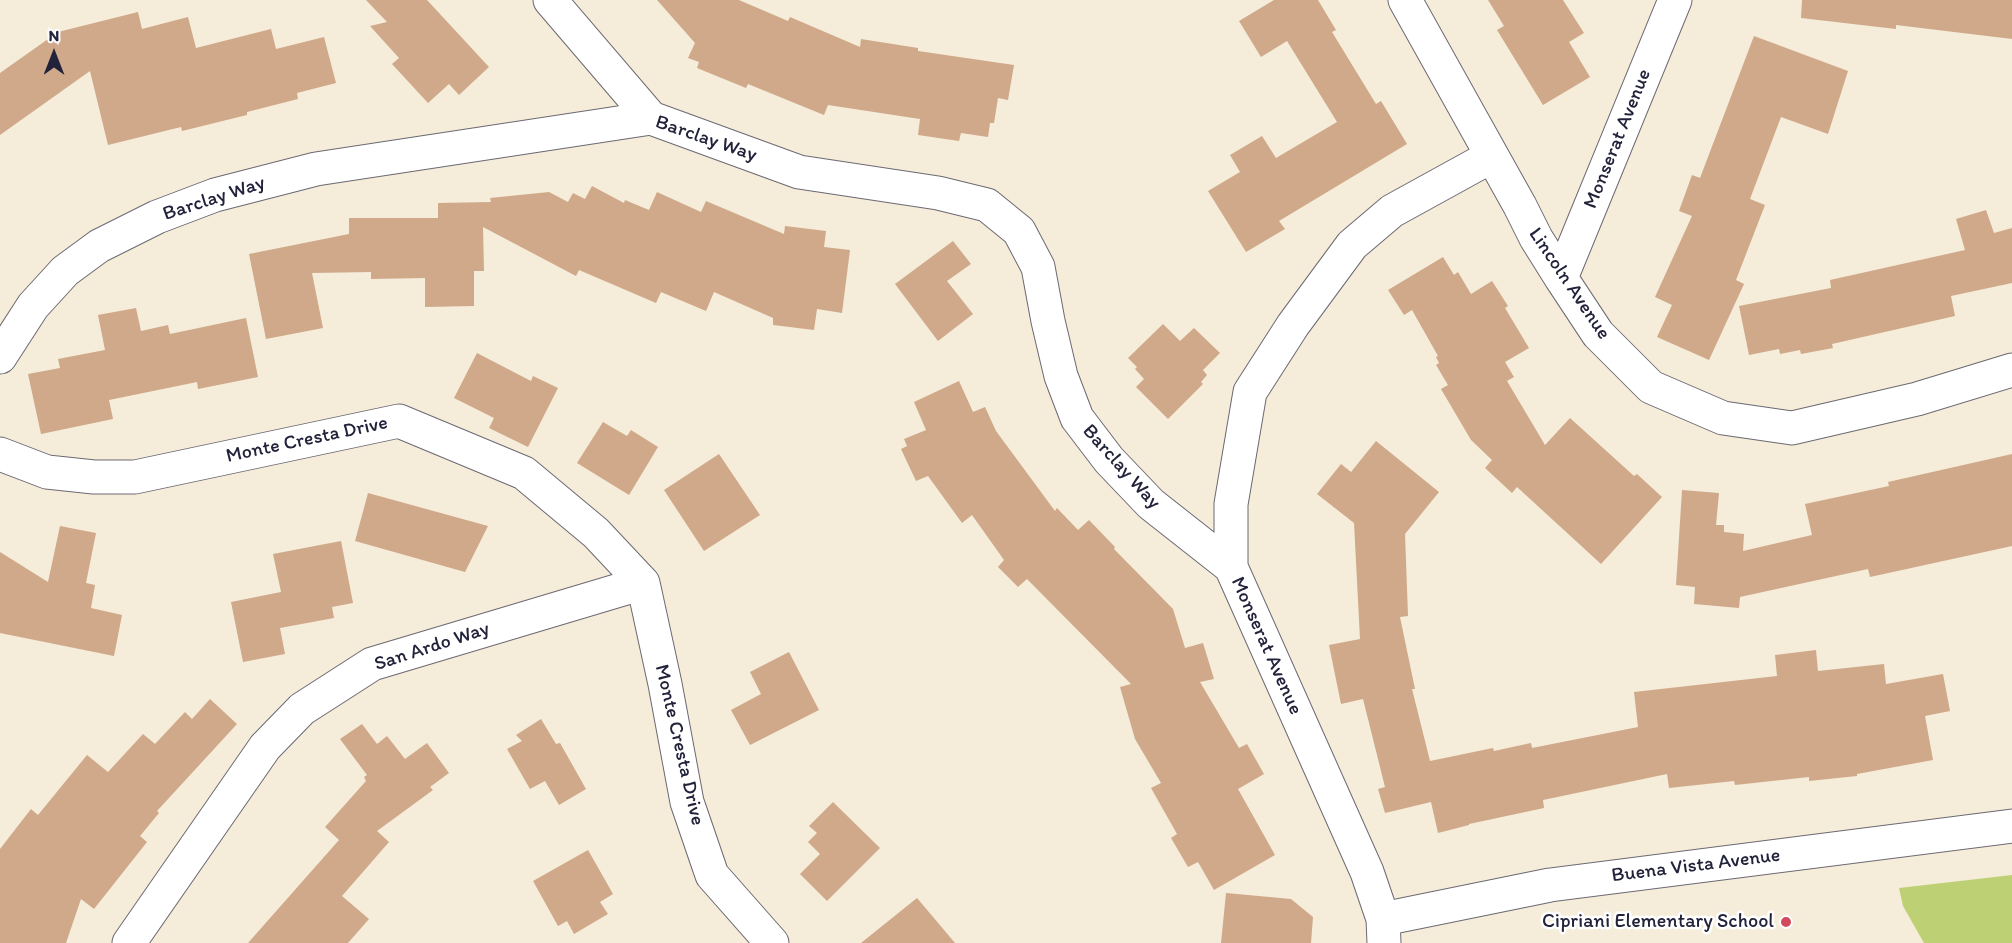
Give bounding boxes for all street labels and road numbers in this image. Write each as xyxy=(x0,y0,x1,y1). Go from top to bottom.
street label: Monserat Avenue xyxy=(1579,66,1657,212)
street label: Barclay Way xyxy=(652,110,760,168)
street label: Barclay Way xyxy=(160,171,268,227)
street label: Lincoln Avenue xyxy=(1523,223,1615,345)
street label: Monte Cresta Drive xyxy=(224,411,390,469)
street label: Barclay Way xyxy=(1077,420,1165,514)
street label: Monserat Avenue xyxy=(1225,573,1307,719)
street label: San Ardo Way xyxy=(371,617,493,677)
street label: Monte Cresta Drive xyxy=(649,662,709,828)
street label: Buena Vista Avenue xyxy=(1610,844,1782,888)

